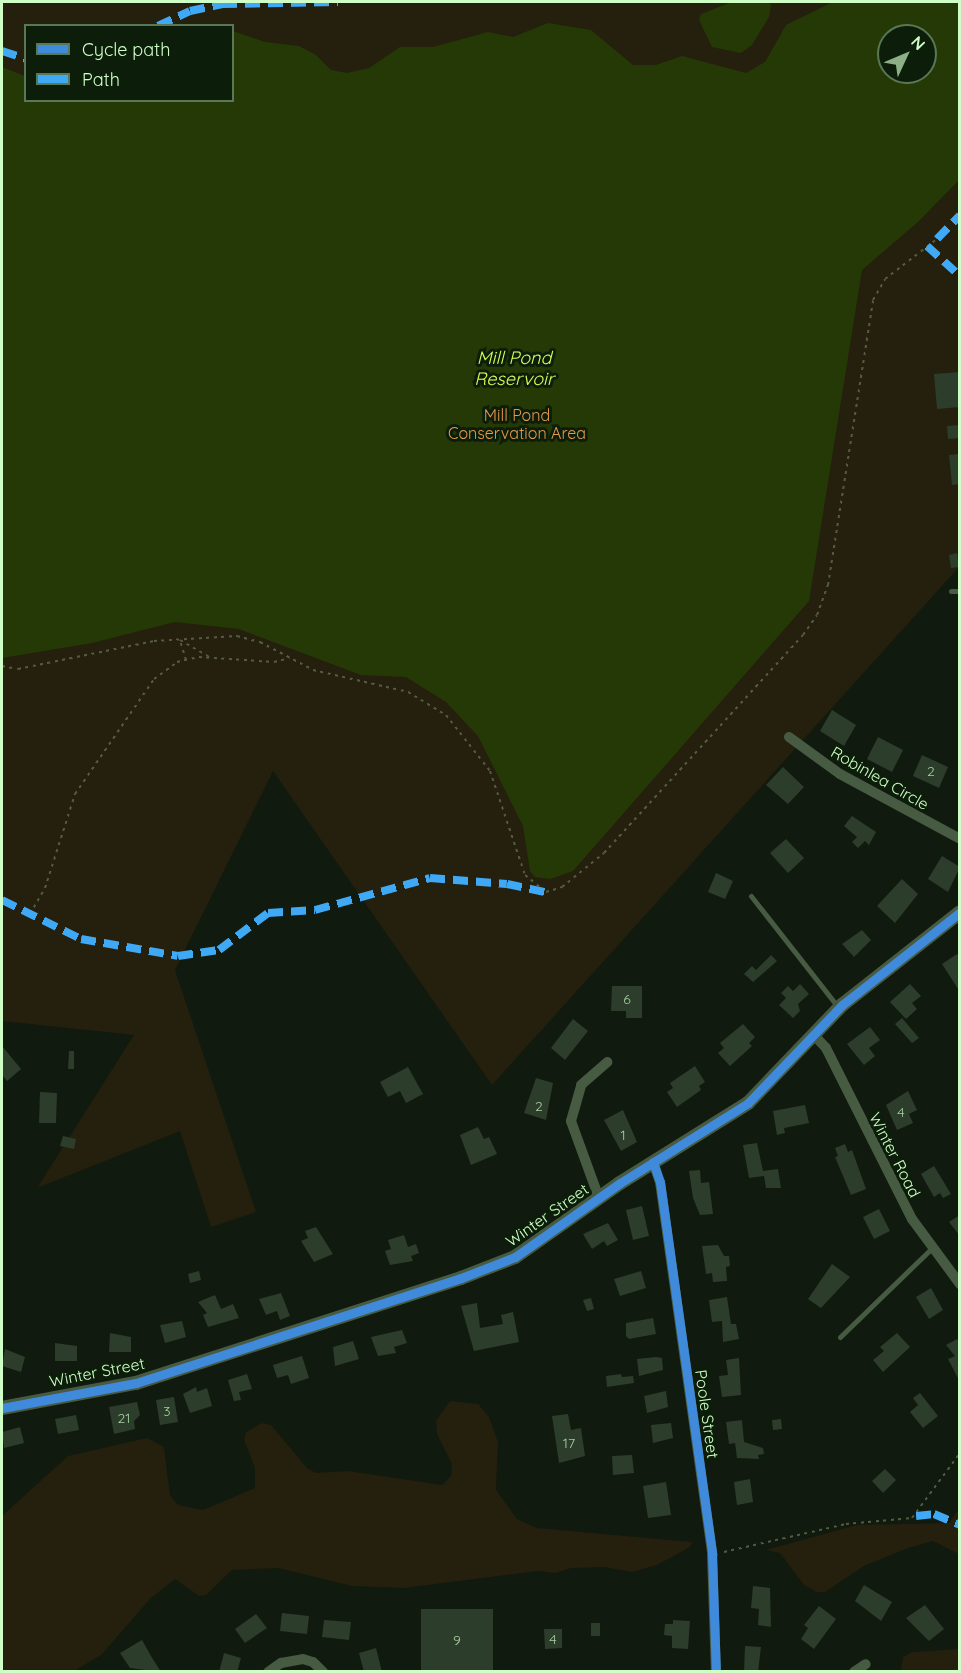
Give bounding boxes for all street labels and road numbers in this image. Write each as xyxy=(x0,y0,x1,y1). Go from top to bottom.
street label: Robinlea Circle xyxy=(828,742,932,814)
street label: Winter Road xyxy=(865,1109,925,1201)
street label: Winter Street xyxy=(502,1179,592,1251)
street label: Winter Street xyxy=(48,1353,146,1391)
street label: Poole Street xyxy=(691,1368,723,1460)

